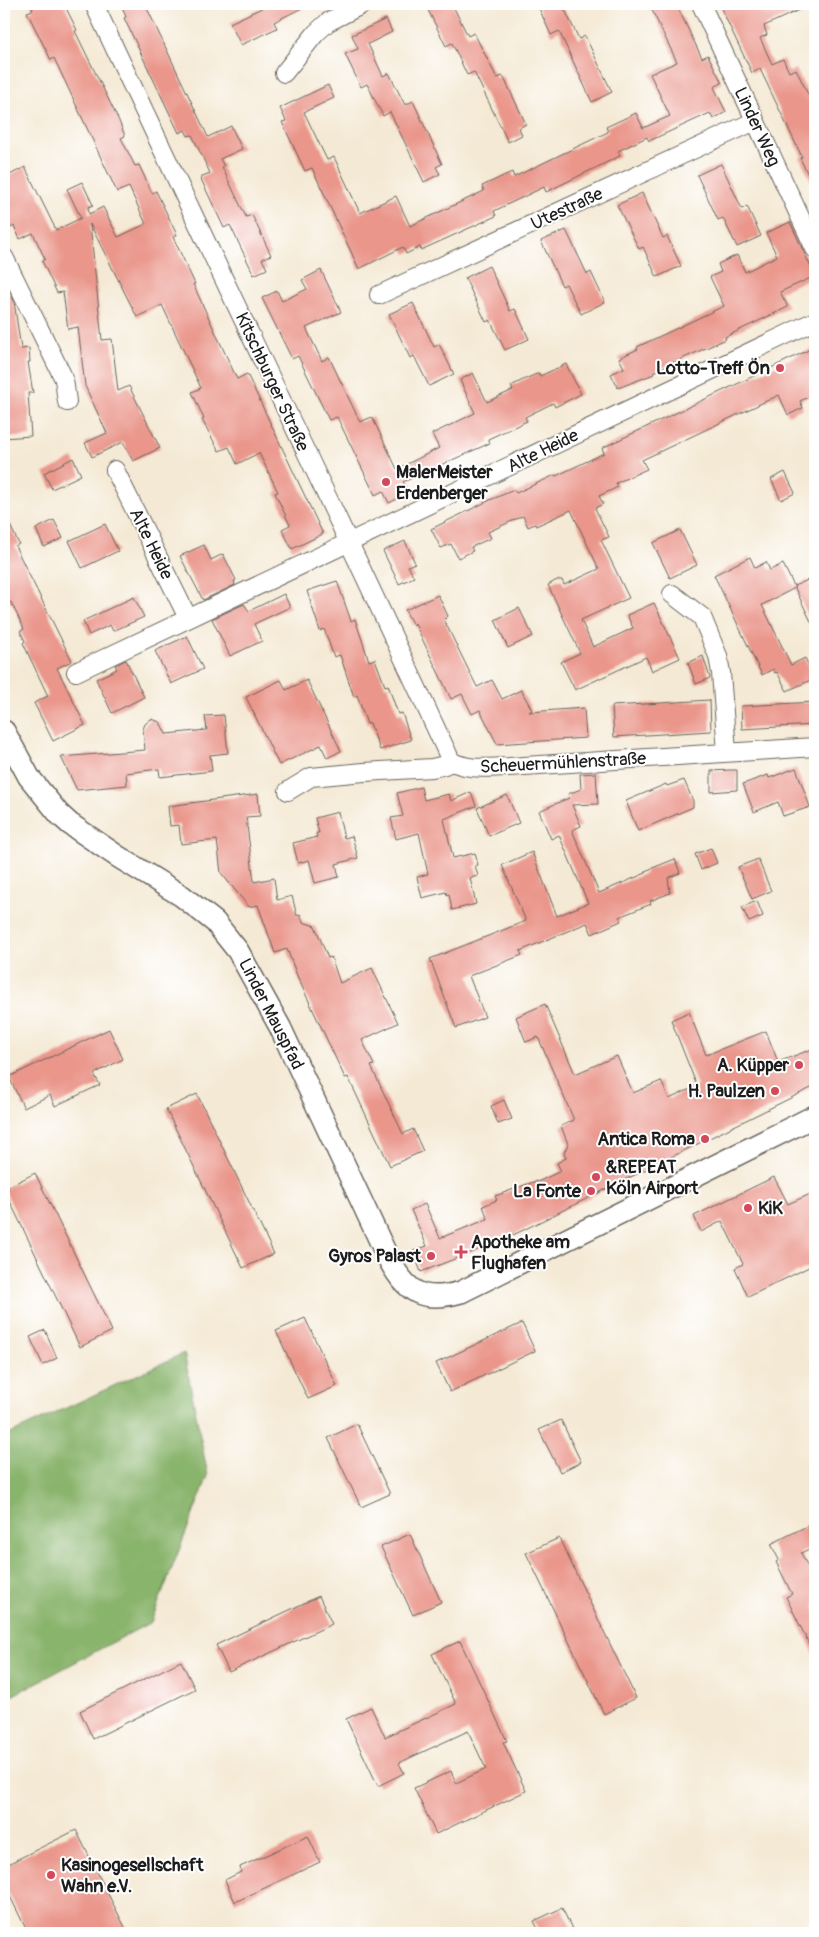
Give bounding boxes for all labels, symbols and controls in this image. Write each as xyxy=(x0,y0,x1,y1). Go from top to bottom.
street label: Linder Weg xyxy=(729,84,785,170)
street label: Utestraße xyxy=(527,182,607,236)
street label: Kitschburger Straße xyxy=(230,309,314,455)
place label: Lotto-Treff Ön xyxy=(656,357,770,380)
marker: Lotto-Treff Ön xyxy=(774,362,786,374)
street label: Alte Heide xyxy=(504,424,583,478)
place label: MalerMeister Erdenberger xyxy=(396,461,493,505)
marker: MalerMeister Erdenberger xyxy=(380,476,392,488)
street label: Alte Heide xyxy=(124,505,178,584)
street label: Scheuermühlenstraße xyxy=(479,747,647,779)
street label: Linder Mauspfad xyxy=(233,954,309,1074)
place label: A. Küpper xyxy=(717,1054,790,1077)
marker: A. Küpper xyxy=(793,1059,805,1071)
place label: H. Paulzen xyxy=(688,1080,765,1103)
marker: H. Paulzen xyxy=(769,1085,781,1097)
place label: Antica Roma xyxy=(598,1128,696,1151)
marker: Antica Roma xyxy=(699,1133,711,1145)
place label: &REPEAT Köln Airport xyxy=(606,1156,699,1200)
marker: &REPEAT Köln Airport xyxy=(590,1171,602,1183)
place label: La Fonte xyxy=(513,1180,582,1203)
marker: La Fonte xyxy=(585,1185,597,1197)
place label: KiK xyxy=(758,1197,783,1220)
marker: KiK xyxy=(742,1202,754,1214)
place label: Apotheke am Flughafen xyxy=(471,1231,570,1275)
place label: Gyros Palast xyxy=(328,1245,422,1268)
marker: Apotheke am Flughafen xyxy=(455,1246,467,1258)
marker: Gyros Palast xyxy=(425,1250,437,1262)
place label: Kasinogesellschaft Wahn e.V. xyxy=(61,1854,204,1898)
marker: Kasinogesellschaft Wahn e.V. xyxy=(45,1869,57,1881)

